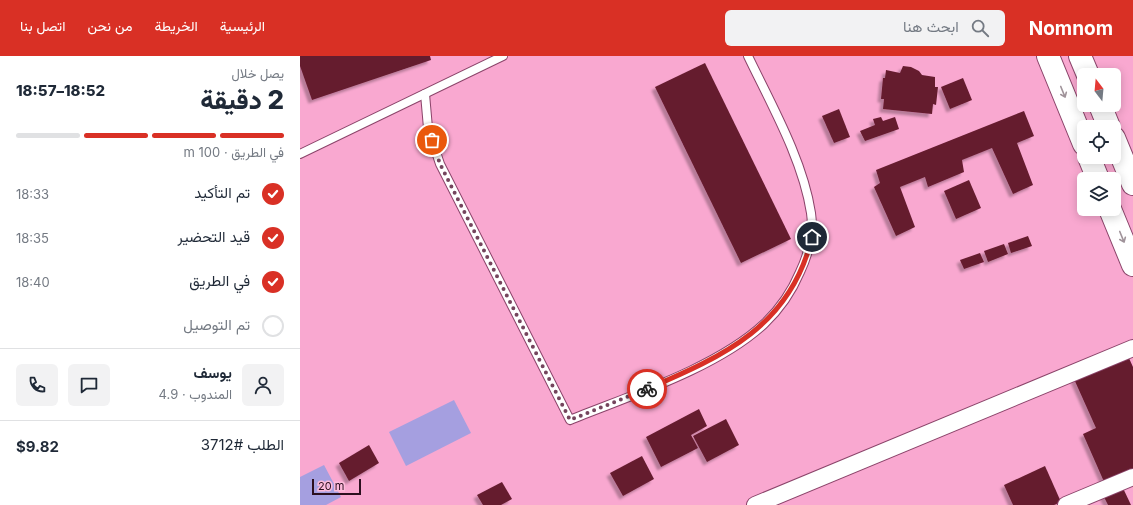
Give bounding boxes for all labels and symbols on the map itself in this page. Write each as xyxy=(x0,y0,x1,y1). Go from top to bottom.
north arrow xyxy=(1077,68,1121,112)
one-way arrow xyxy=(1060,86,1067,98)
pin xyxy=(415,123,449,157)
pin xyxy=(795,220,829,254)
one-way arrow xyxy=(1118,230,1126,242)
courier xyxy=(627,369,667,409)
scale bar xyxy=(312,477,361,496)

